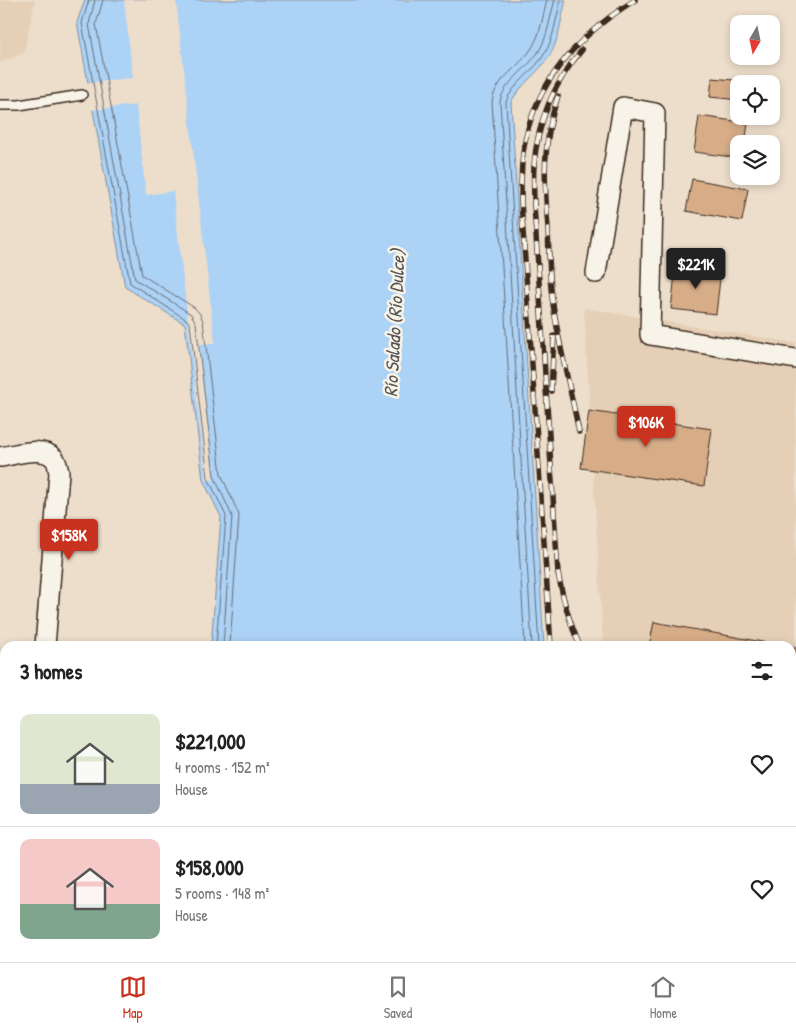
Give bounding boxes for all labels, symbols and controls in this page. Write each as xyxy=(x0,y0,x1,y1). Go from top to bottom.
north arrow xyxy=(730,15,780,65)
map controls xyxy=(730,15,780,185)
button: locate xyxy=(730,75,780,125)
button: layers xyxy=(730,135,780,185)
water label: Río Salado (Río Dulce) xyxy=(377,246,411,397)
pin: $221K xyxy=(661,248,731,290)
text: $221K xyxy=(677,253,715,275)
pin: $106K xyxy=(611,406,681,448)
text: $106K xyxy=(628,411,664,433)
pin: $158K xyxy=(34,518,104,561)
text: $158K xyxy=(51,524,87,546)
text: 3 homes xyxy=(20,657,82,686)
icon: filters xyxy=(748,657,776,685)
text: $221,000 xyxy=(175,727,245,756)
icon: home xyxy=(60,734,120,794)
icon: heart xyxy=(748,750,776,778)
text: 4 rooms · 152 m² xyxy=(175,756,270,778)
text: House xyxy=(175,778,208,800)
text: $158,000 xyxy=(175,853,244,882)
icon: home xyxy=(60,859,120,919)
icon: heart xyxy=(748,875,776,903)
text: 5 rooms · 148 m² xyxy=(175,882,269,904)
text: House xyxy=(175,904,208,926)
tab: Map xyxy=(119,973,147,1022)
tab: Saved xyxy=(384,973,412,1022)
tab: Home xyxy=(649,973,677,1022)

